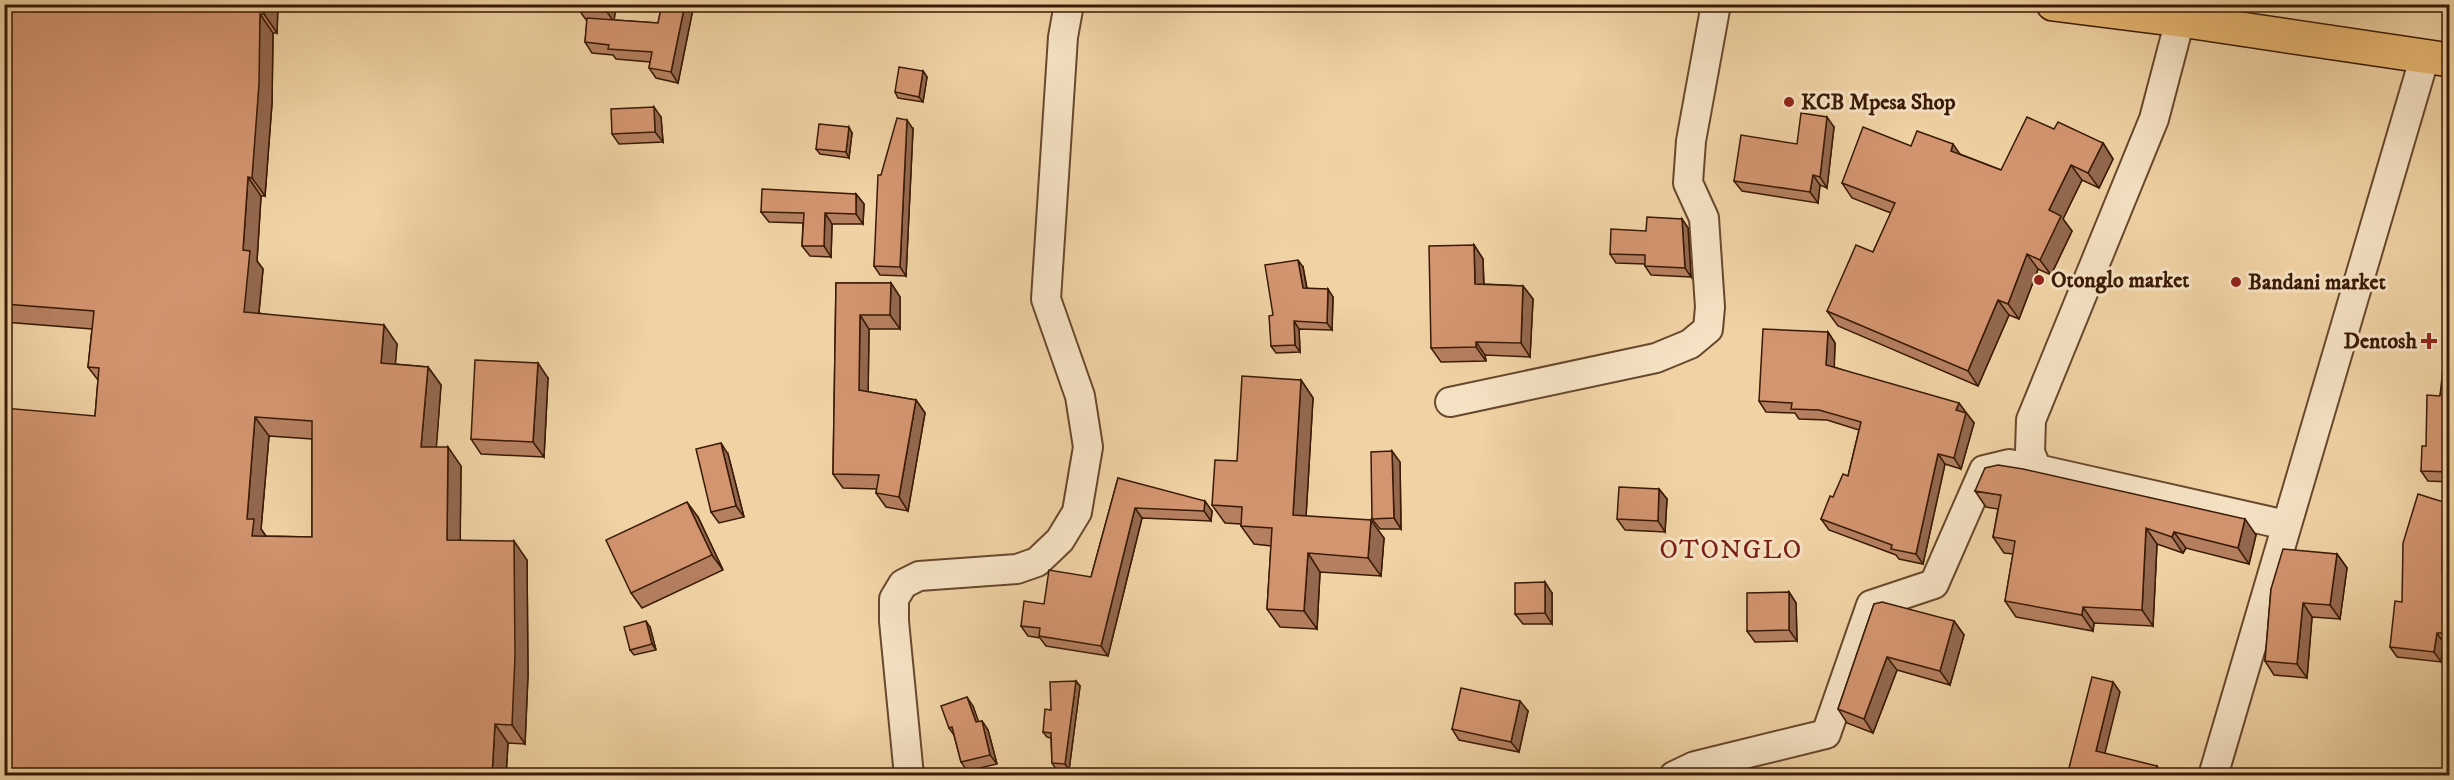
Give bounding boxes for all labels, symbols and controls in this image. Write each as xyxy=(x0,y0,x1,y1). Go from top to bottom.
place label: KCB Mpesa Shop xyxy=(1801,89,1956,116)
marker: KCB Mpesa Shop xyxy=(1782,95,1796,109)
place label: Otonglo market xyxy=(2051,267,2189,294)
place label: Bandani market xyxy=(2248,269,2386,296)
marker: Otonglo market xyxy=(2032,273,2046,287)
marker: Bandani market xyxy=(2229,275,2243,289)
place label: Dentosh xyxy=(2343,328,2417,355)
marker: Dentosh xyxy=(2422,334,2436,348)
district label: OTONGLO xyxy=(1659,534,1803,567)

